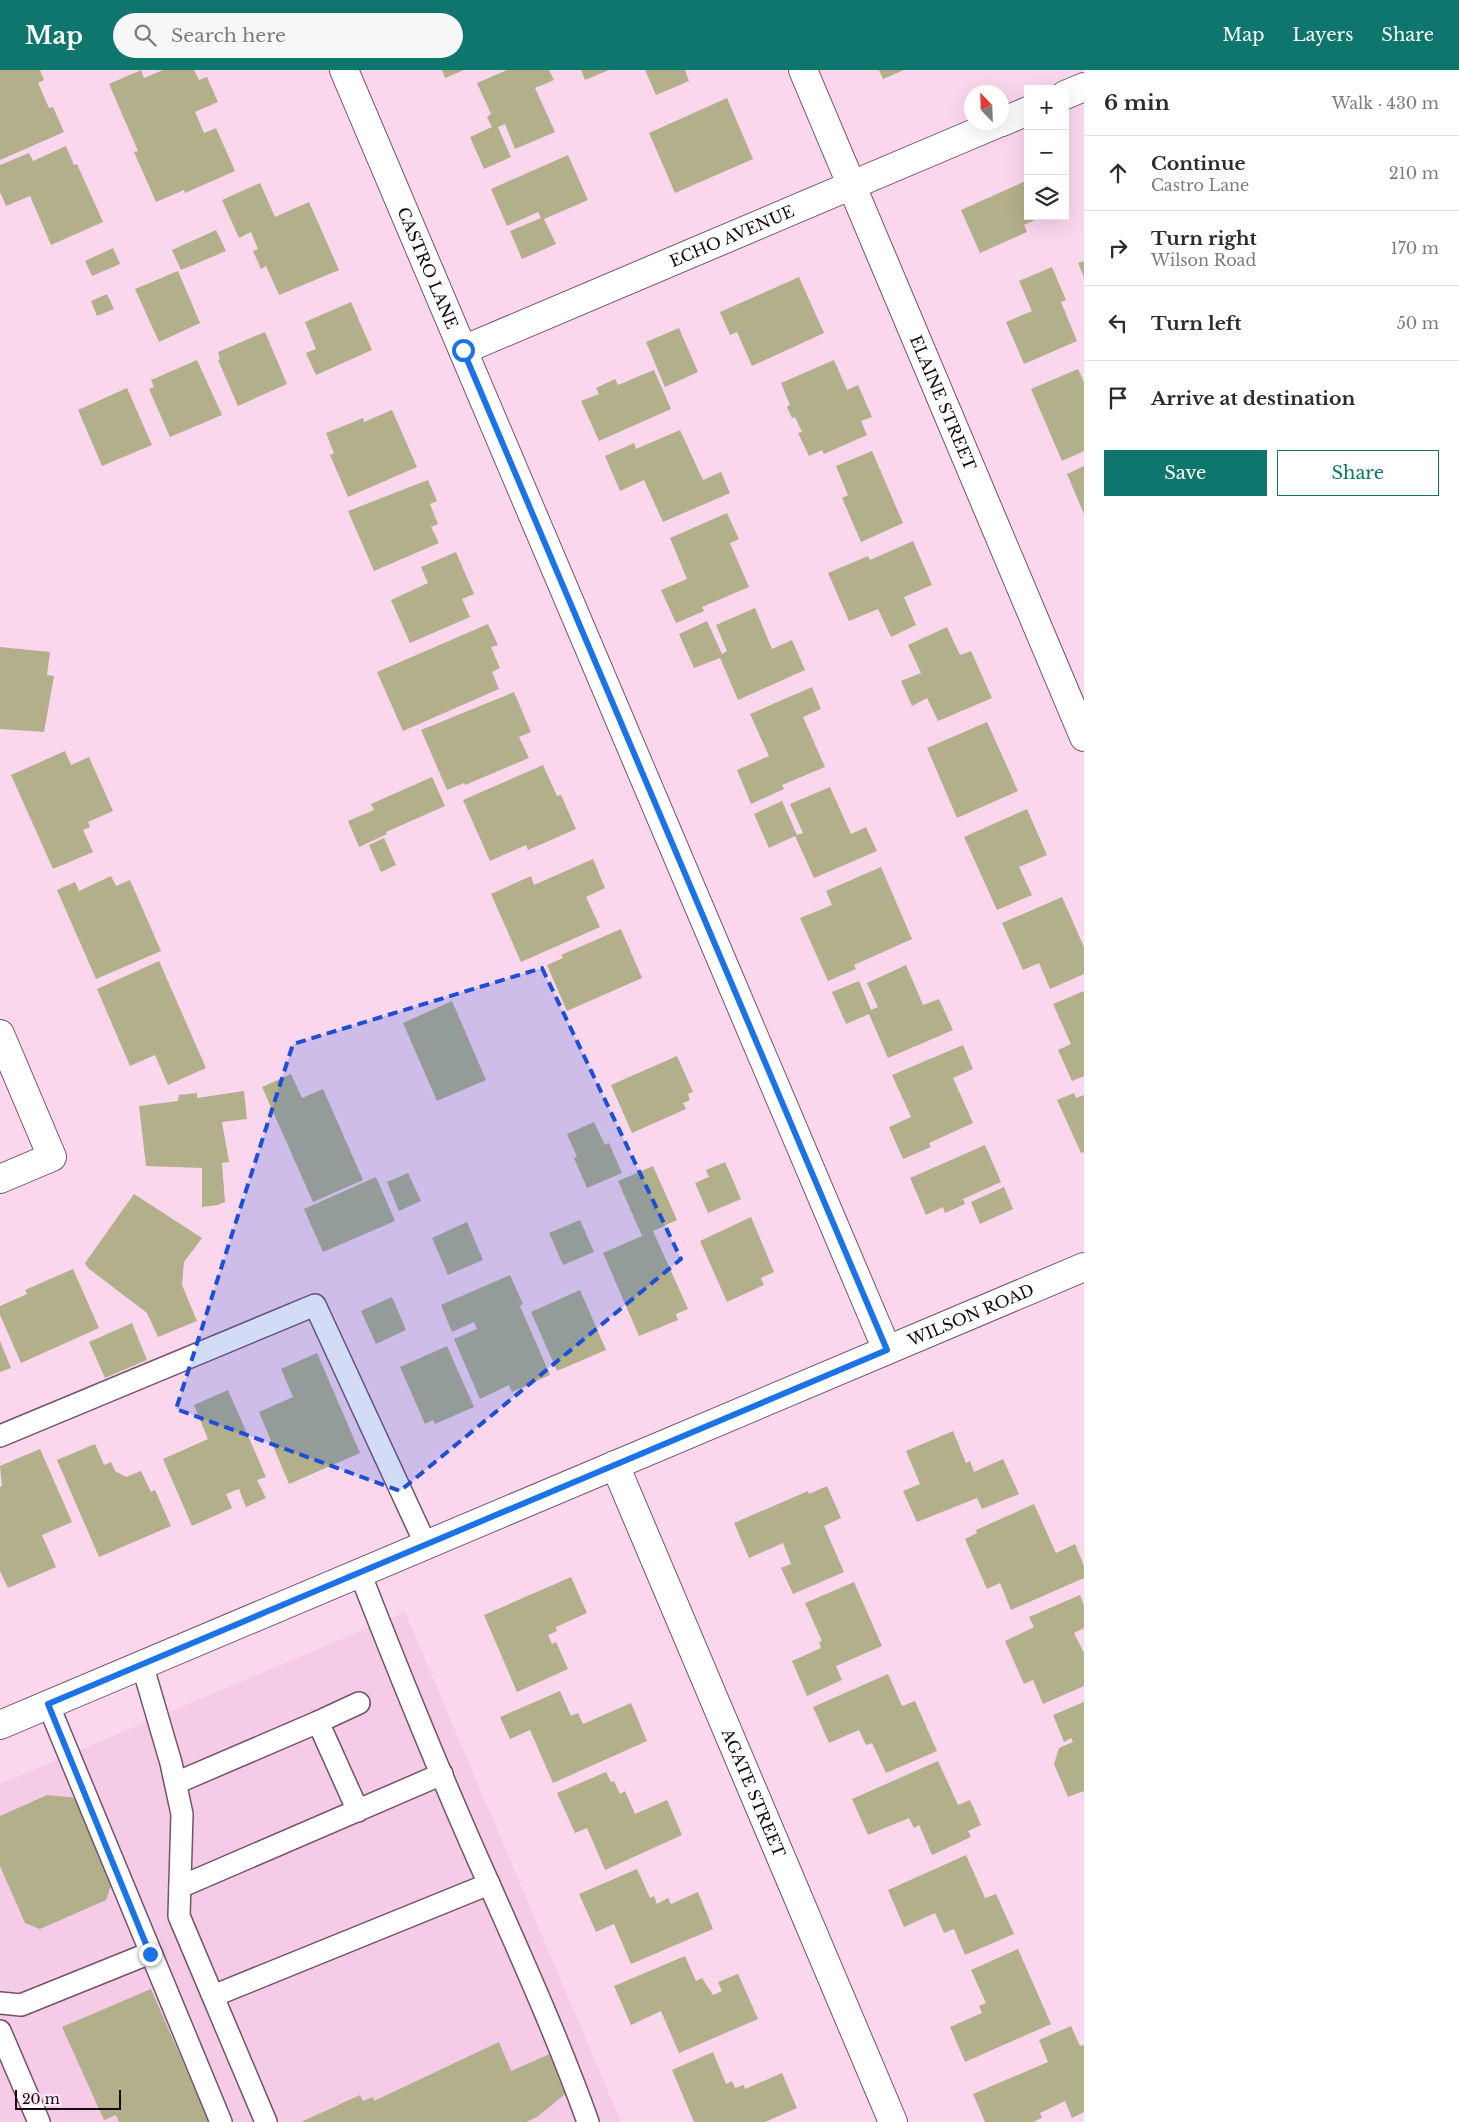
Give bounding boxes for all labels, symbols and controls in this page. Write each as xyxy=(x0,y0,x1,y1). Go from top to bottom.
search box xyxy=(113,13,463,58)
text: Map xyxy=(25,21,83,50)
icon: search xyxy=(131,21,159,49)
text: Search here xyxy=(171,24,286,47)
text: Map xyxy=(1223,24,1264,46)
text: Layers xyxy=(1292,24,1353,46)
text: Share xyxy=(1381,24,1434,46)
north arrow xyxy=(964,85,1009,130)
map controls xyxy=(1024,85,1069,220)
button: + xyxy=(1024,85,1069,130)
text: 6 min xyxy=(1104,90,1170,116)
text: Walk · 430 m xyxy=(1332,93,1439,113)
button: − xyxy=(1024,130,1069,175)
text: Continue xyxy=(1151,152,1246,175)
icon: ahead xyxy=(1104,159,1132,187)
text: 210 m xyxy=(1389,163,1439,183)
button: layers xyxy=(1024,175,1069,220)
text: Castro Lane xyxy=(1151,175,1249,195)
street label: ECHO AVENUE xyxy=(667,201,797,271)
street label: CASTRO LANE xyxy=(393,204,463,332)
text: Turn right xyxy=(1151,227,1257,250)
icon: right xyxy=(1104,234,1132,262)
text: 170 m xyxy=(1391,238,1439,258)
text: Wilson Road xyxy=(1151,250,1256,270)
icon: left xyxy=(1104,309,1132,337)
text: Turn left xyxy=(1151,312,1242,335)
text: 50 m xyxy=(1397,313,1439,333)
street label: ELAINE STREET xyxy=(906,332,981,473)
route start xyxy=(452,339,475,362)
icon: arrive xyxy=(1104,384,1132,412)
text: Arrive at destination xyxy=(1151,387,1355,410)
button: Save xyxy=(1104,450,1267,496)
button: Share xyxy=(1277,450,1439,496)
street label: WILSON ROAD xyxy=(904,1279,1037,1351)
street label: AGATE STREET xyxy=(717,1725,790,1860)
route end xyxy=(139,1943,162,1966)
scale bar xyxy=(15,2087,121,2110)
text: 20 m xyxy=(22,2090,60,2108)

